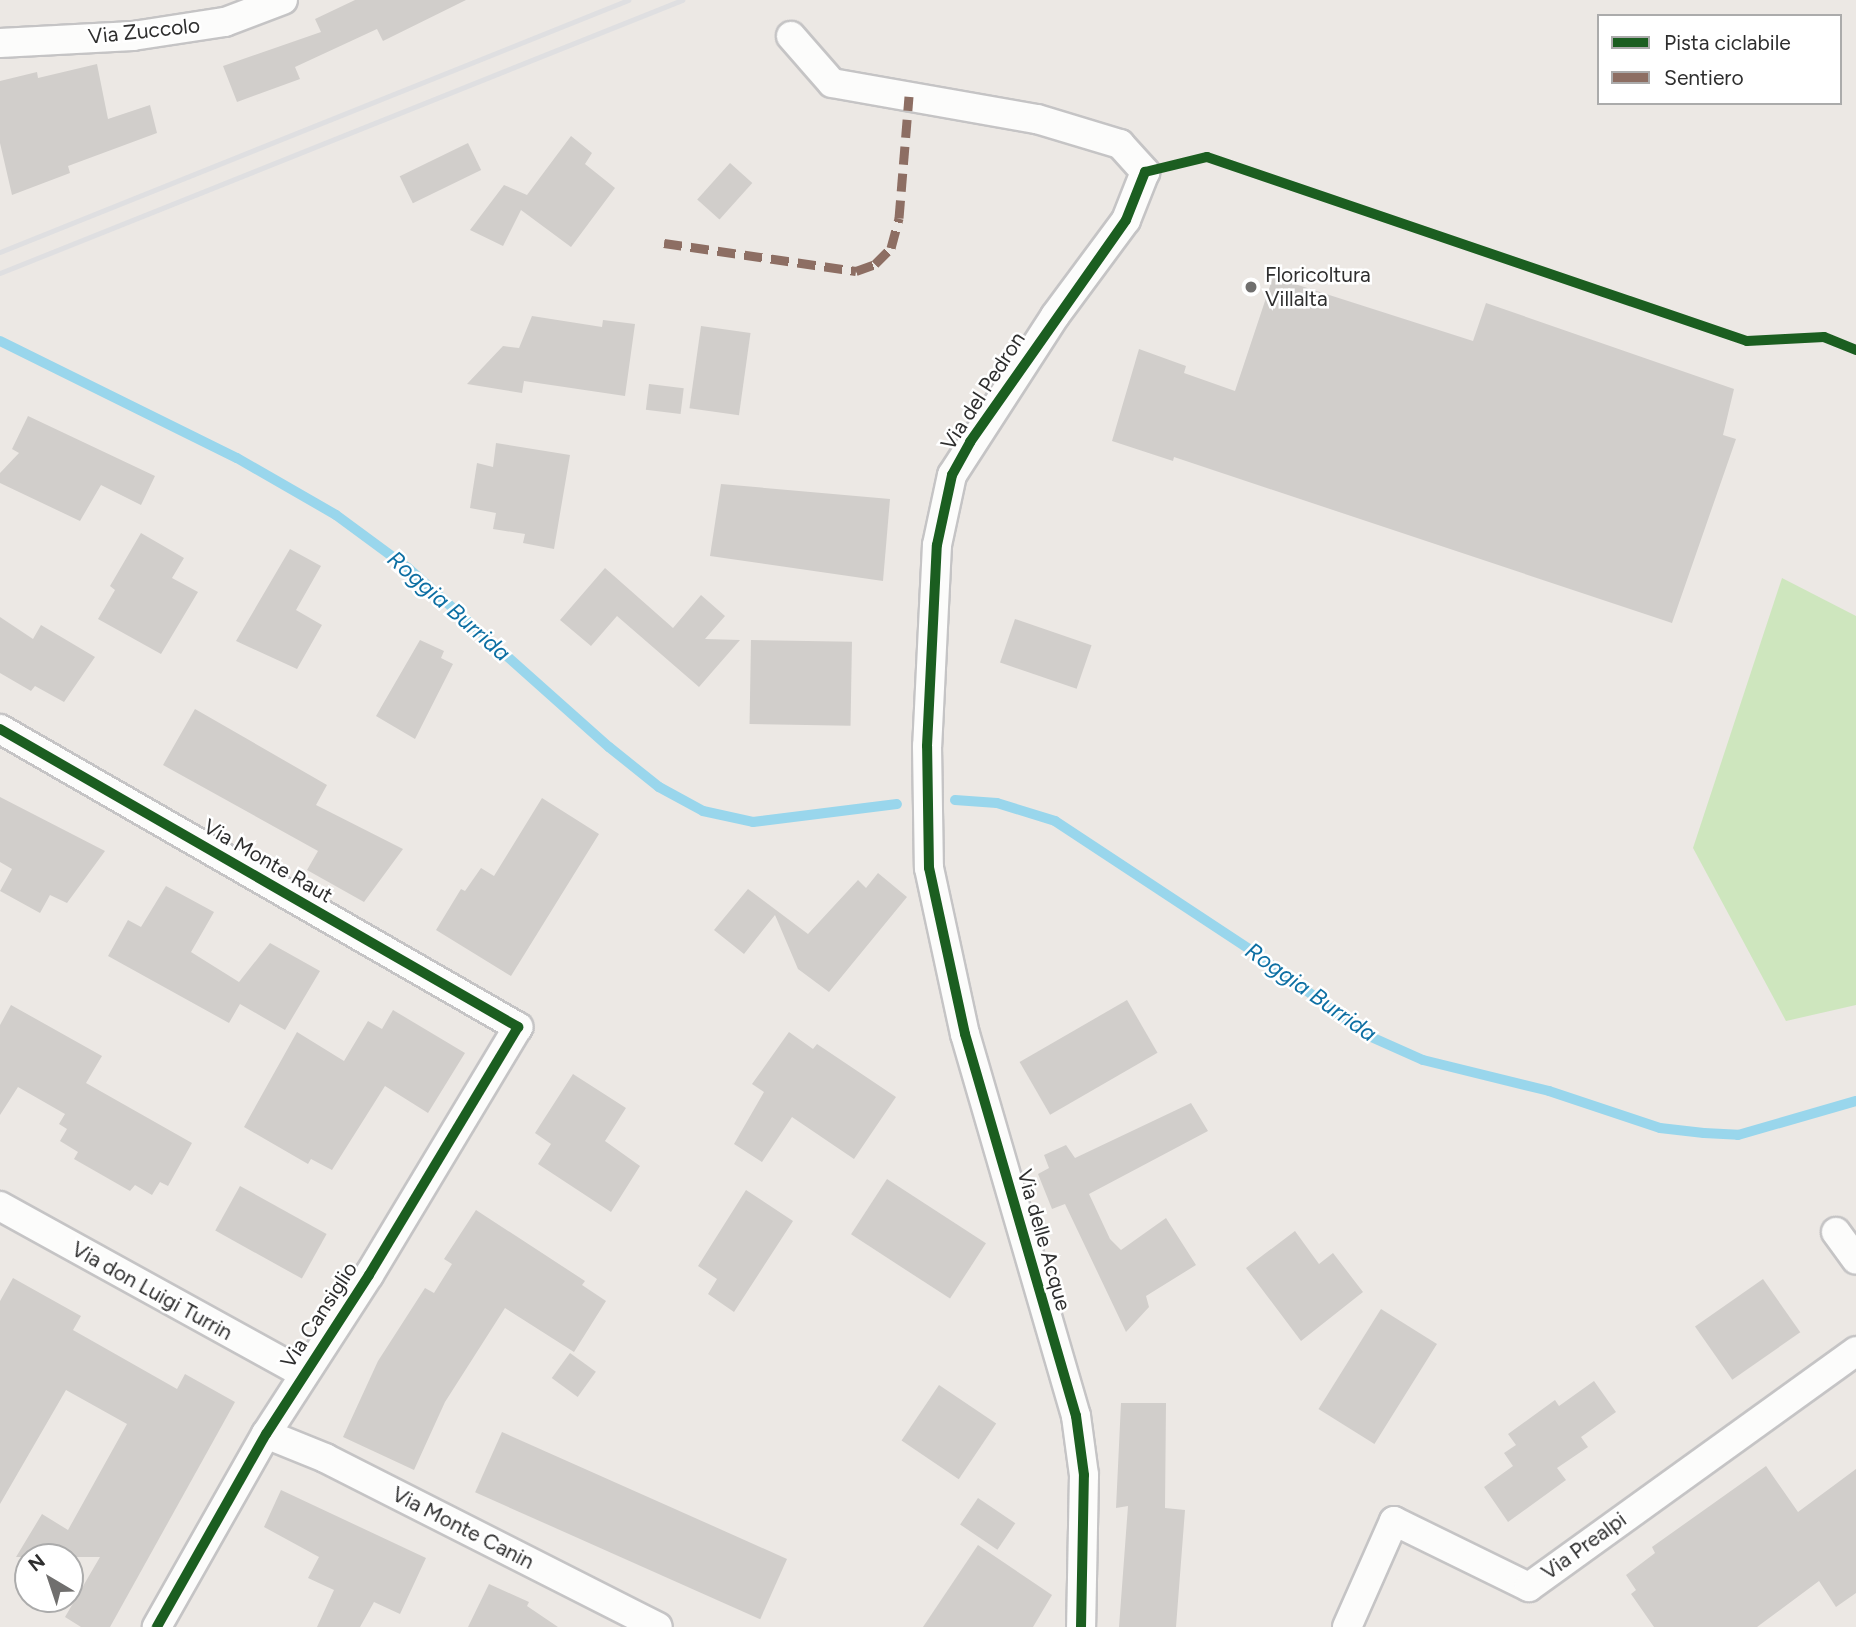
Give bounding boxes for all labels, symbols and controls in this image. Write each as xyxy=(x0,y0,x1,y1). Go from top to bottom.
street label: Via Zuccolo xyxy=(87,13,201,49)
legend xyxy=(1597,14,1842,105)
text: Pista ciclabile xyxy=(1664,30,1791,55)
text: Sentiero xyxy=(1664,65,1744,90)
place label: Floricoltura Villalta xyxy=(1265,262,1371,312)
marker: Floricoltura Villalta xyxy=(1243,279,1259,295)
street label: Via del Pedron xyxy=(936,327,1030,455)
water label: Roggia Burrida xyxy=(382,545,516,667)
street label: Via Monte Raut xyxy=(199,814,337,908)
water label: Roggia Burrida xyxy=(1240,936,1382,1048)
street label: Via delle Acque xyxy=(1012,1166,1076,1314)
street label: Via don Luigi Turrin xyxy=(67,1236,237,1346)
street label: Via Cansiglio xyxy=(275,1257,363,1373)
street label: Via Monte Canin xyxy=(388,1481,538,1575)
street label: Via Prealpi xyxy=(1537,1507,1631,1585)
north arrow xyxy=(14,1543,84,1613)
text: N xyxy=(24,1549,50,1576)

